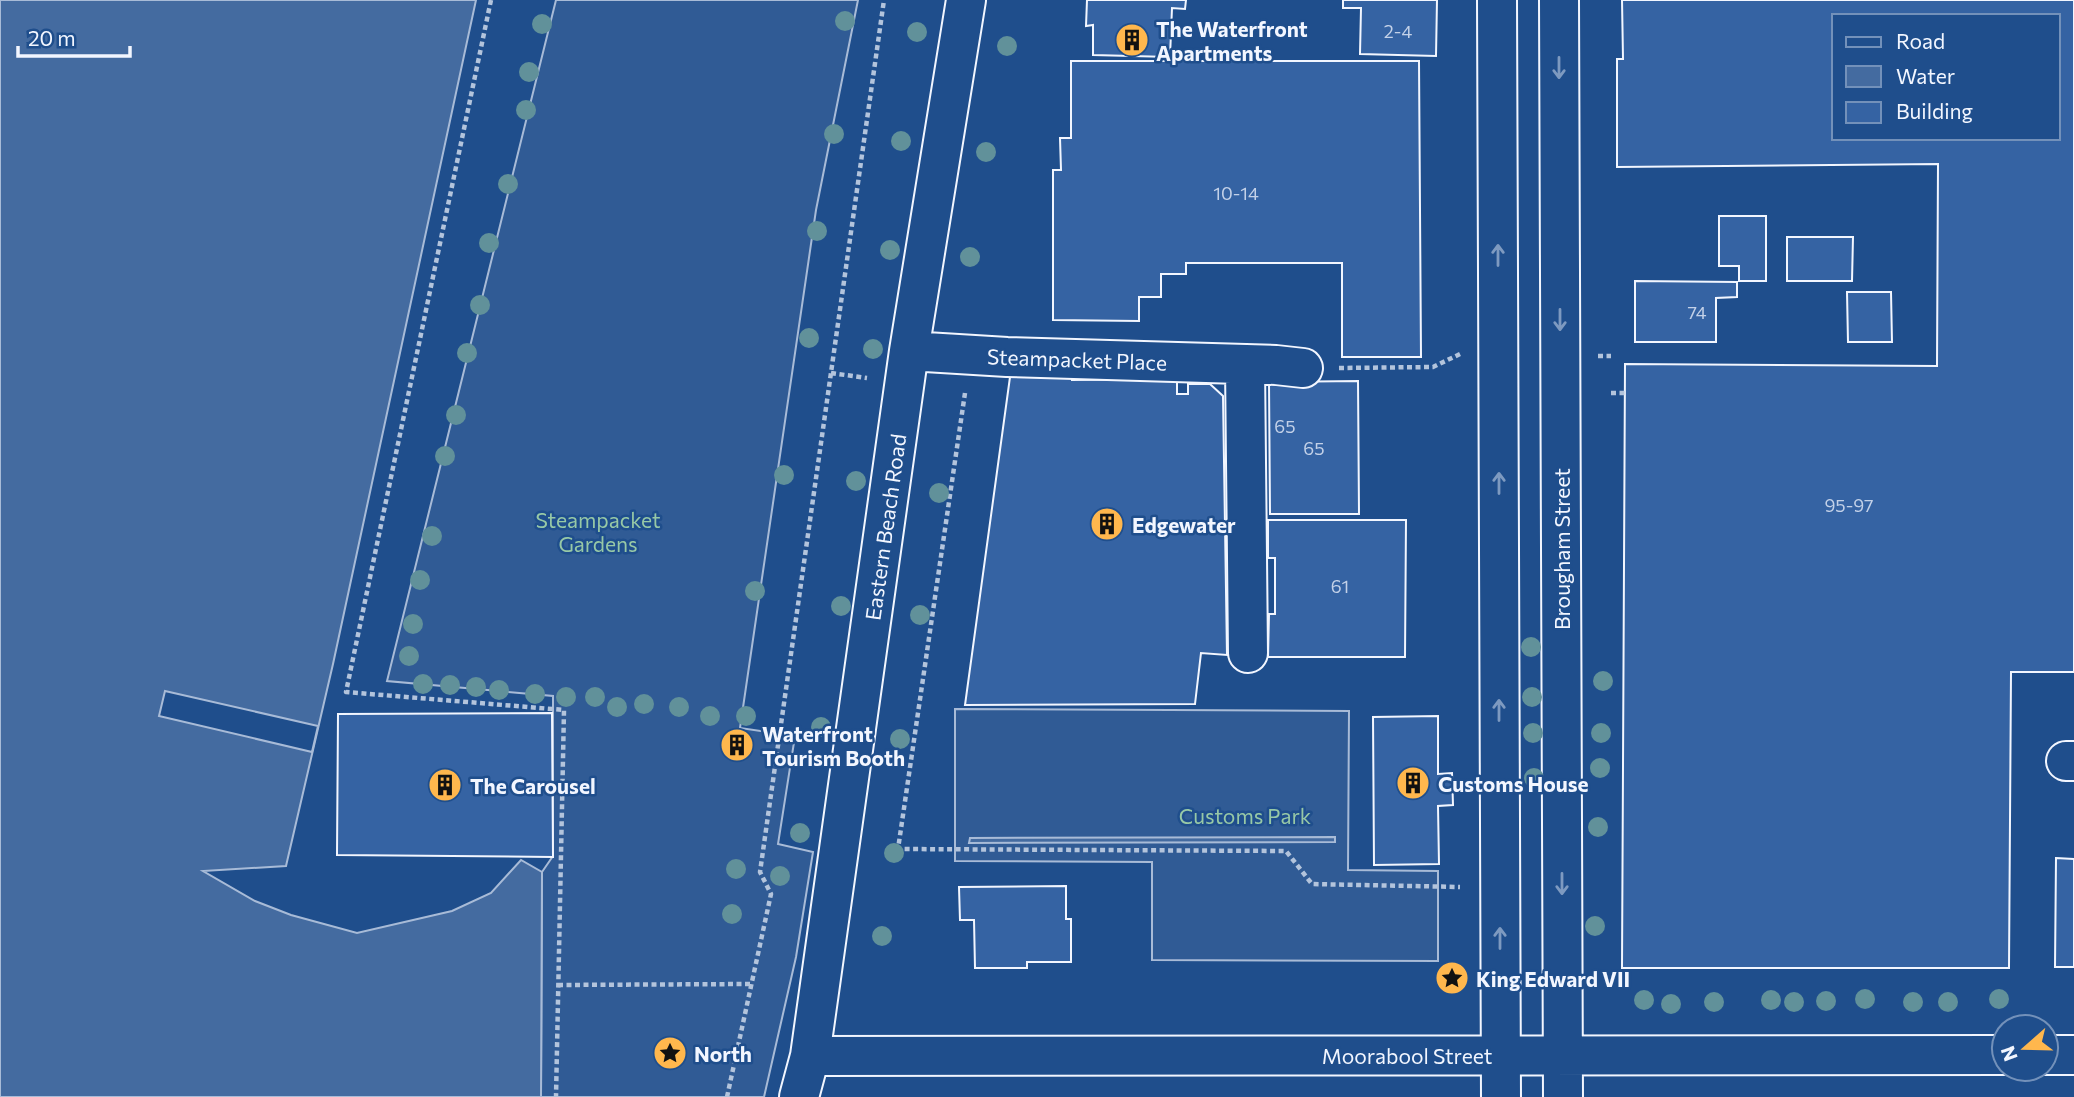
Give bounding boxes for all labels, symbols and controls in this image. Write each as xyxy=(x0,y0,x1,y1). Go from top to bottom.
scale bar xyxy=(18,14,130,58)
legend xyxy=(1832,14,2060,140)
place label: The Waterfront Apartments xyxy=(1156,16,1308,65)
house number: 2-4 xyxy=(1384,20,1412,42)
building icon: The Waterfront Apartments xyxy=(1113,21,1151,59)
text: 20 m xyxy=(28,25,76,50)
text: Road xyxy=(1896,28,1945,53)
one-way arrow xyxy=(1553,56,1566,79)
text: Water xyxy=(1896,63,1955,88)
text: Building xyxy=(1896,98,1973,123)
house number: 10-14 xyxy=(1213,182,1259,204)
one-way arrow xyxy=(1491,244,1505,267)
house number: 74 xyxy=(1687,301,1707,323)
one-way arrow xyxy=(1553,308,1567,331)
street label: Steampacket Place xyxy=(987,343,1167,375)
house number: 65 xyxy=(1274,415,1296,437)
street label: Eastern Beach Road xyxy=(860,432,910,622)
house number: 65 xyxy=(1303,437,1325,459)
street label: Brougham Street xyxy=(1549,468,1574,630)
one-way arrow xyxy=(1492,471,1506,494)
house number: 95-97 xyxy=(1824,494,1874,516)
building icon: Edgewater xyxy=(1088,505,1126,543)
park label: Steampacket Gardens xyxy=(535,507,661,556)
place label: Edgewater xyxy=(1132,512,1236,537)
house number: 61 xyxy=(1331,575,1349,597)
one-way arrow xyxy=(1492,699,1506,722)
place label: Waterfront Tourism Booth xyxy=(762,721,905,770)
building icon: Waterfront Tourism Booth xyxy=(718,726,756,764)
building icon: Customs House xyxy=(1394,764,1432,802)
building icon: The Carousel xyxy=(426,766,464,804)
place label: Customs House xyxy=(1438,771,1589,796)
place label: The Carousel xyxy=(470,773,596,798)
park label: Customs Park xyxy=(1179,803,1311,828)
one-way arrow xyxy=(1555,872,1569,895)
one-way arrow xyxy=(1493,926,1507,949)
place icon: King Edward VII xyxy=(1433,959,1471,997)
place label: King Edward VII xyxy=(1476,966,1630,991)
north arrow xyxy=(1990,1013,2060,1083)
place icon: North xyxy=(651,1034,689,1072)
place label: North xyxy=(694,1041,752,1066)
street label: Moorabool Street xyxy=(1322,1043,1492,1068)
text: N xyxy=(1995,1043,2022,1065)

